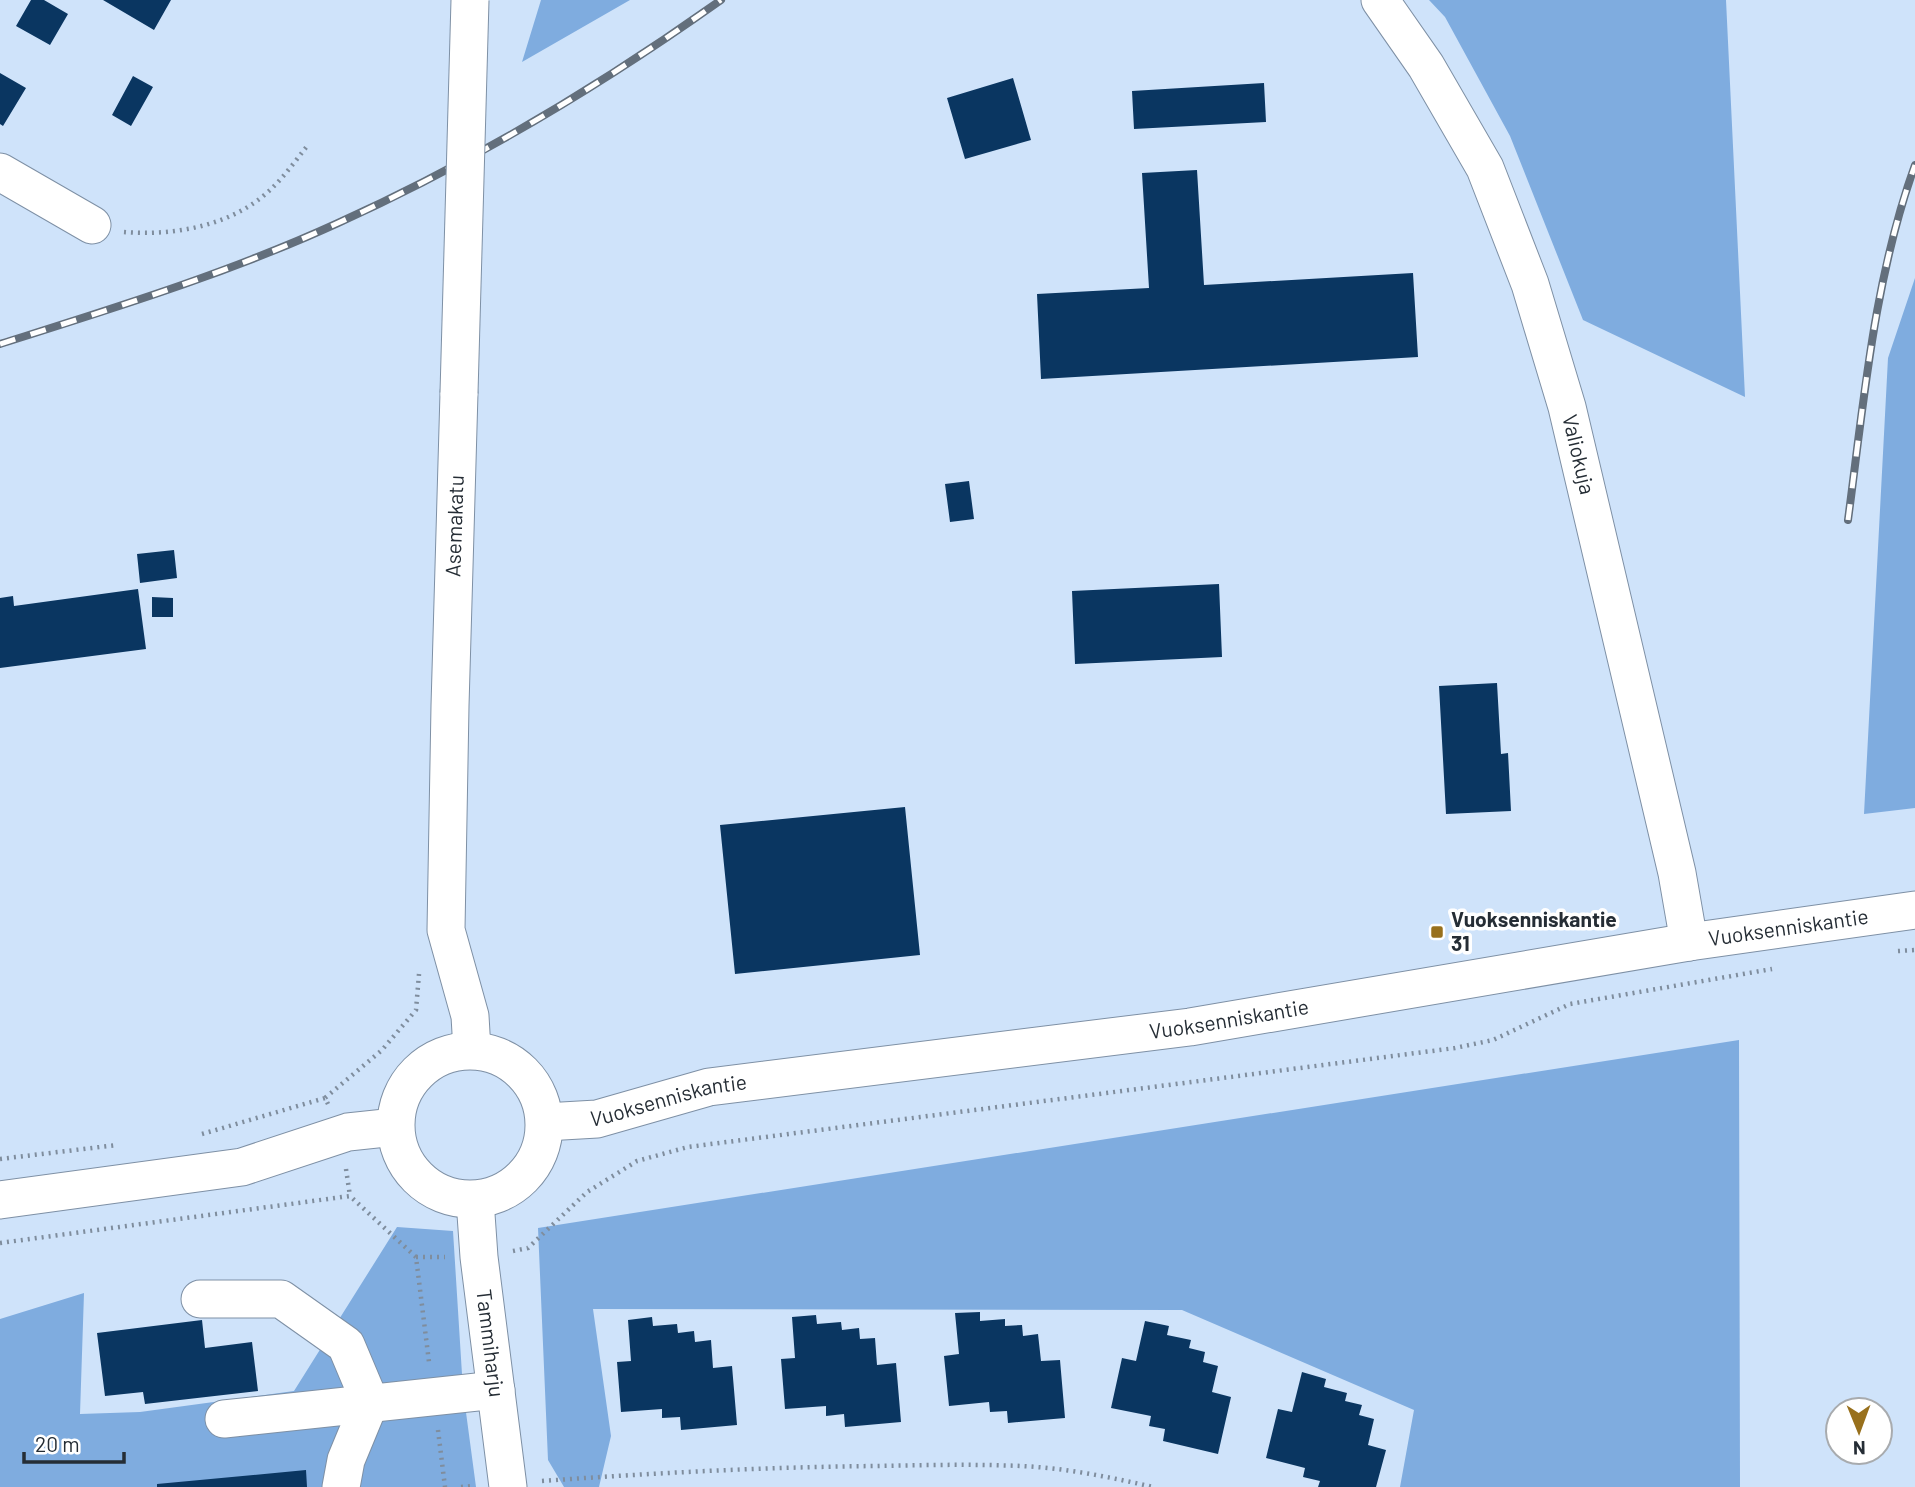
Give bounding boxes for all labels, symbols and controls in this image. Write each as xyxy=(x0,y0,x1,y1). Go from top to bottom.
street label: Valiokuja xyxy=(1558,412,1601,497)
street label: Asemakatu xyxy=(439,475,468,577)
street label: Vuoksenniskantie xyxy=(1707,903,1870,950)
place label: Vuoksenniskantie 31 xyxy=(1451,906,1617,955)
marker: Vuoksenniskantie 31 xyxy=(1429,924,1445,940)
street label: Vuoksenniskantie xyxy=(1148,993,1311,1043)
street label: Vuoksenniskantie xyxy=(589,1068,748,1130)
street label: Tammiharju xyxy=(472,1288,511,1398)
north arrow xyxy=(1824,1396,1894,1466)
scale bar xyxy=(24,1420,124,1464)
text: 20 m xyxy=(35,1431,80,1456)
text: N xyxy=(1853,1437,1866,1460)

